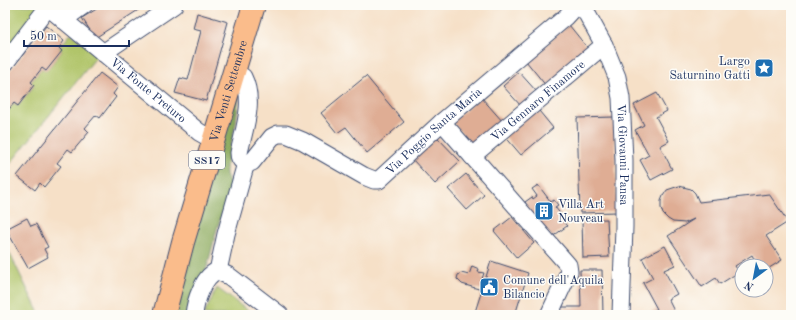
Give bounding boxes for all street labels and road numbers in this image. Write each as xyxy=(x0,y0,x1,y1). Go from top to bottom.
street label: Via Venti Settembre xyxy=(208,39,250,144)
street label: Via Fonte Preturo xyxy=(108,56,188,126)
street label: Via Gennaro Finamore xyxy=(489,58,588,144)
street label: Via Poggio Santa Maria xyxy=(384,86,485,177)
street label: Via Giovanni Pansa xyxy=(614,104,629,205)
road number: SS17 xyxy=(189,151,225,169)

